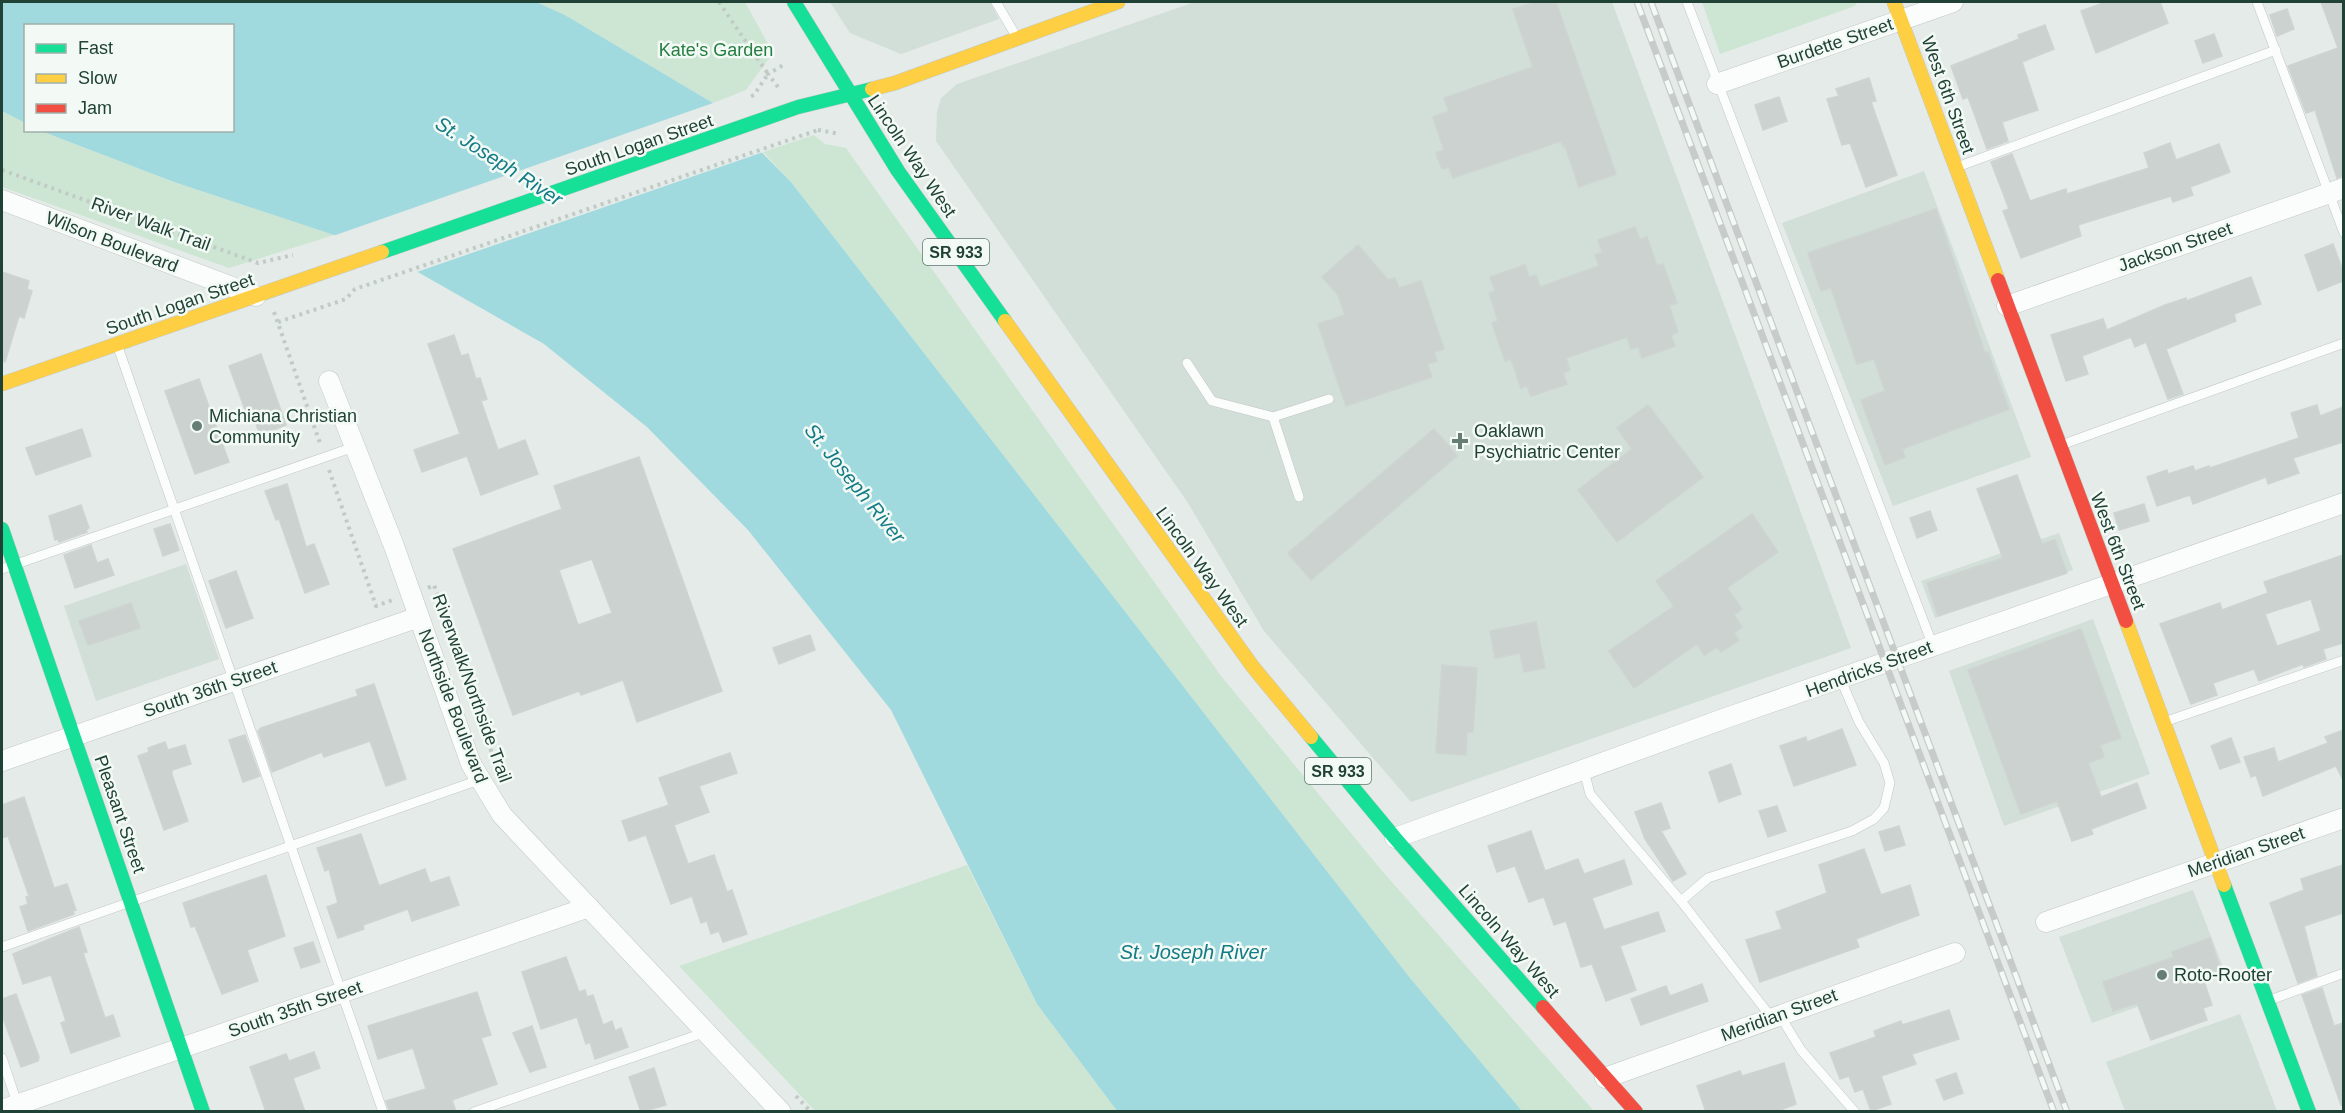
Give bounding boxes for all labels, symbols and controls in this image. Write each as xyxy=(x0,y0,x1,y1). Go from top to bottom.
street label: Burdette Street xyxy=(1775,14,1895,72)
legend xyxy=(24,24,234,132)
street label: West 6th Street xyxy=(1917,33,1979,157)
text: Fast xyxy=(78,38,113,58)
park label: Kate's Garden xyxy=(659,40,773,60)
text: Slow xyxy=(78,68,118,88)
street label: Lincoln Way West xyxy=(864,91,960,221)
text: Jam xyxy=(78,98,112,118)
street label: South Logan Street xyxy=(562,110,716,180)
water label: St. Joseph River xyxy=(431,112,568,211)
street label: River Walk Trail xyxy=(89,193,213,255)
street label: Wilson Boulevard xyxy=(43,208,181,276)
street label: Jackson Street xyxy=(2115,218,2235,276)
road number: SR 933 xyxy=(923,239,989,265)
street label: South Logan Street xyxy=(103,269,257,339)
place label: Michiana Christian Community xyxy=(209,406,357,447)
marker: Michiana Christian Community xyxy=(190,419,204,433)
water label: St. Joseph River xyxy=(800,419,911,548)
place label: Oaklawn Psychiatric Center xyxy=(1474,421,1620,462)
marker: Oaklawn Psychiatric Center xyxy=(1451,432,1469,450)
street label: West 6th Street xyxy=(2086,490,2150,612)
street label: Lincoln Way West xyxy=(1152,503,1252,631)
street label: Riverwalk/Northside Trail xyxy=(429,591,515,785)
street label: Northside Boulevard xyxy=(414,626,492,786)
street label: Hendricks Street xyxy=(1803,637,1935,701)
street label: South 36th Street xyxy=(141,657,279,721)
street label: Pleasant Street xyxy=(91,753,149,875)
road number: SR 933 xyxy=(1305,758,1371,784)
street label: Meridian Street xyxy=(2185,823,2307,881)
street label: Lincoln Way West xyxy=(1455,880,1563,1002)
water label: St. Joseph River xyxy=(1120,941,1268,963)
place label: Roto-Rooter xyxy=(2174,965,2272,985)
marker: Roto-Rooter xyxy=(2155,968,2169,982)
street label: South 35th Street xyxy=(226,977,364,1041)
street label: Meridian Street xyxy=(1718,985,1840,1045)

